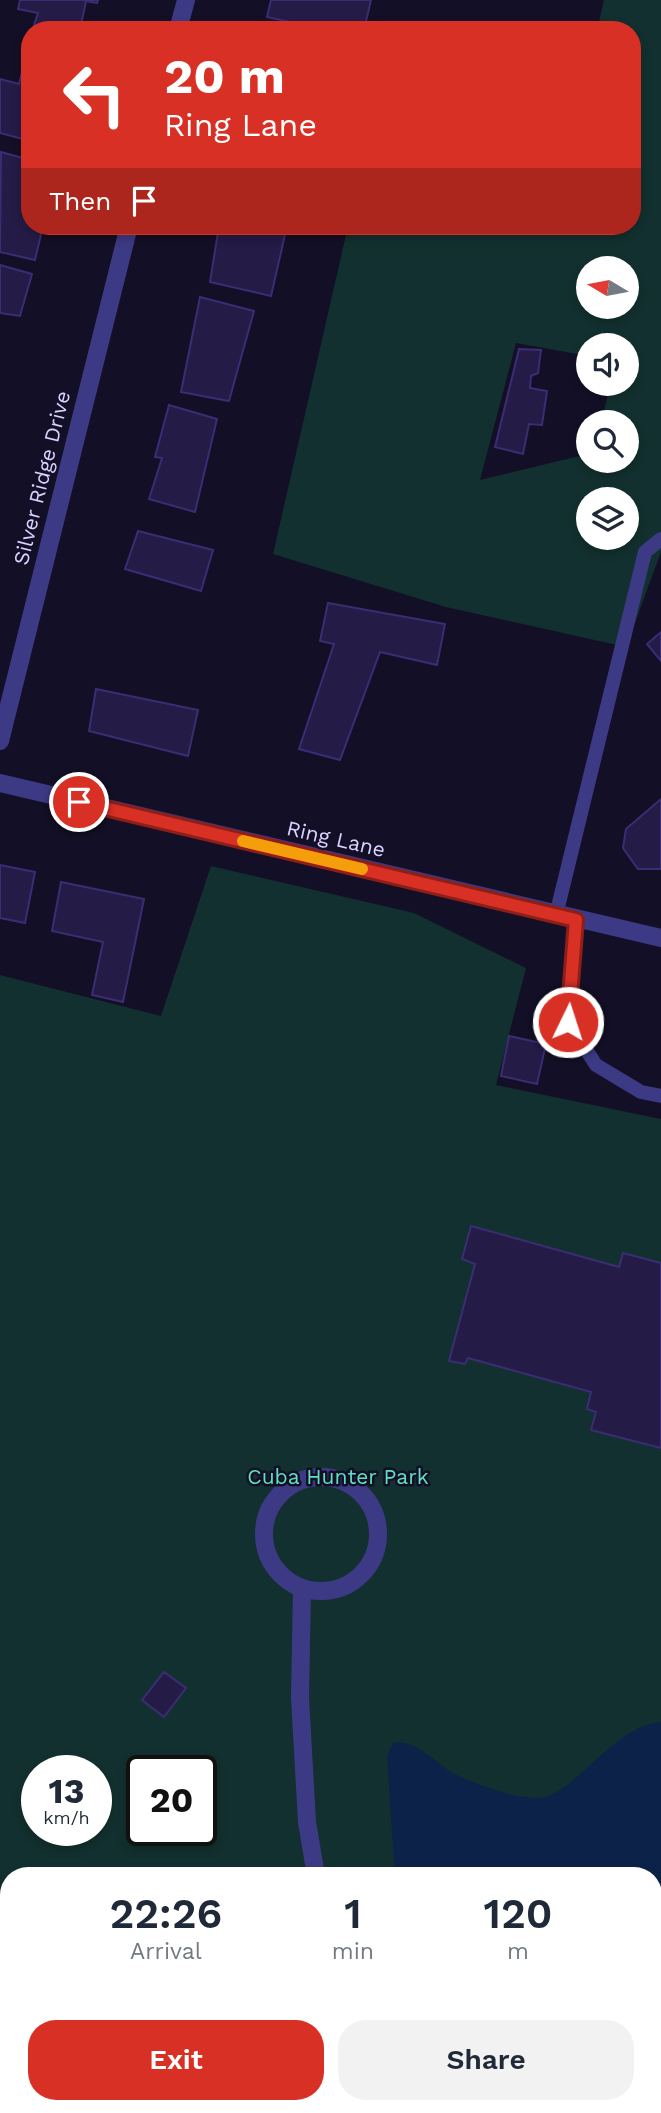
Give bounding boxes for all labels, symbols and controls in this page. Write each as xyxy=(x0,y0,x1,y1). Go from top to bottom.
text: 20 m xyxy=(164,47,285,105)
icon: left xyxy=(49,49,140,140)
text: Ring Lane xyxy=(164,106,317,144)
icon: arrive xyxy=(125,182,163,220)
text: Then xyxy=(49,186,111,216)
north arrow xyxy=(576,256,639,318)
map controls xyxy=(576,256,639,550)
button: sound xyxy=(576,333,639,396)
street label: Silver Ridge Drive xyxy=(8,388,75,568)
button: search xyxy=(576,410,639,473)
button: layers xyxy=(576,487,639,550)
pin xyxy=(49,772,109,832)
icon: arrive xyxy=(60,783,98,821)
street label: Ring Lane xyxy=(284,815,388,862)
position arrow xyxy=(531,985,605,1059)
park label: Cuba Hunter Park xyxy=(247,1464,429,1489)
speed limit sign: 20 xyxy=(126,1755,217,1846)
text: 13 xyxy=(49,1770,84,1812)
text: km/h xyxy=(43,1807,90,1828)
text: 22:26 xyxy=(109,1889,222,1938)
text: 1 xyxy=(344,1889,362,1938)
text: 120 xyxy=(484,1889,553,1938)
text: Arrival xyxy=(130,1938,202,1965)
text: min xyxy=(332,1938,374,1965)
text: m xyxy=(507,1938,529,1965)
button: Exit xyxy=(28,2020,324,2100)
button: Share xyxy=(338,2020,634,2100)

